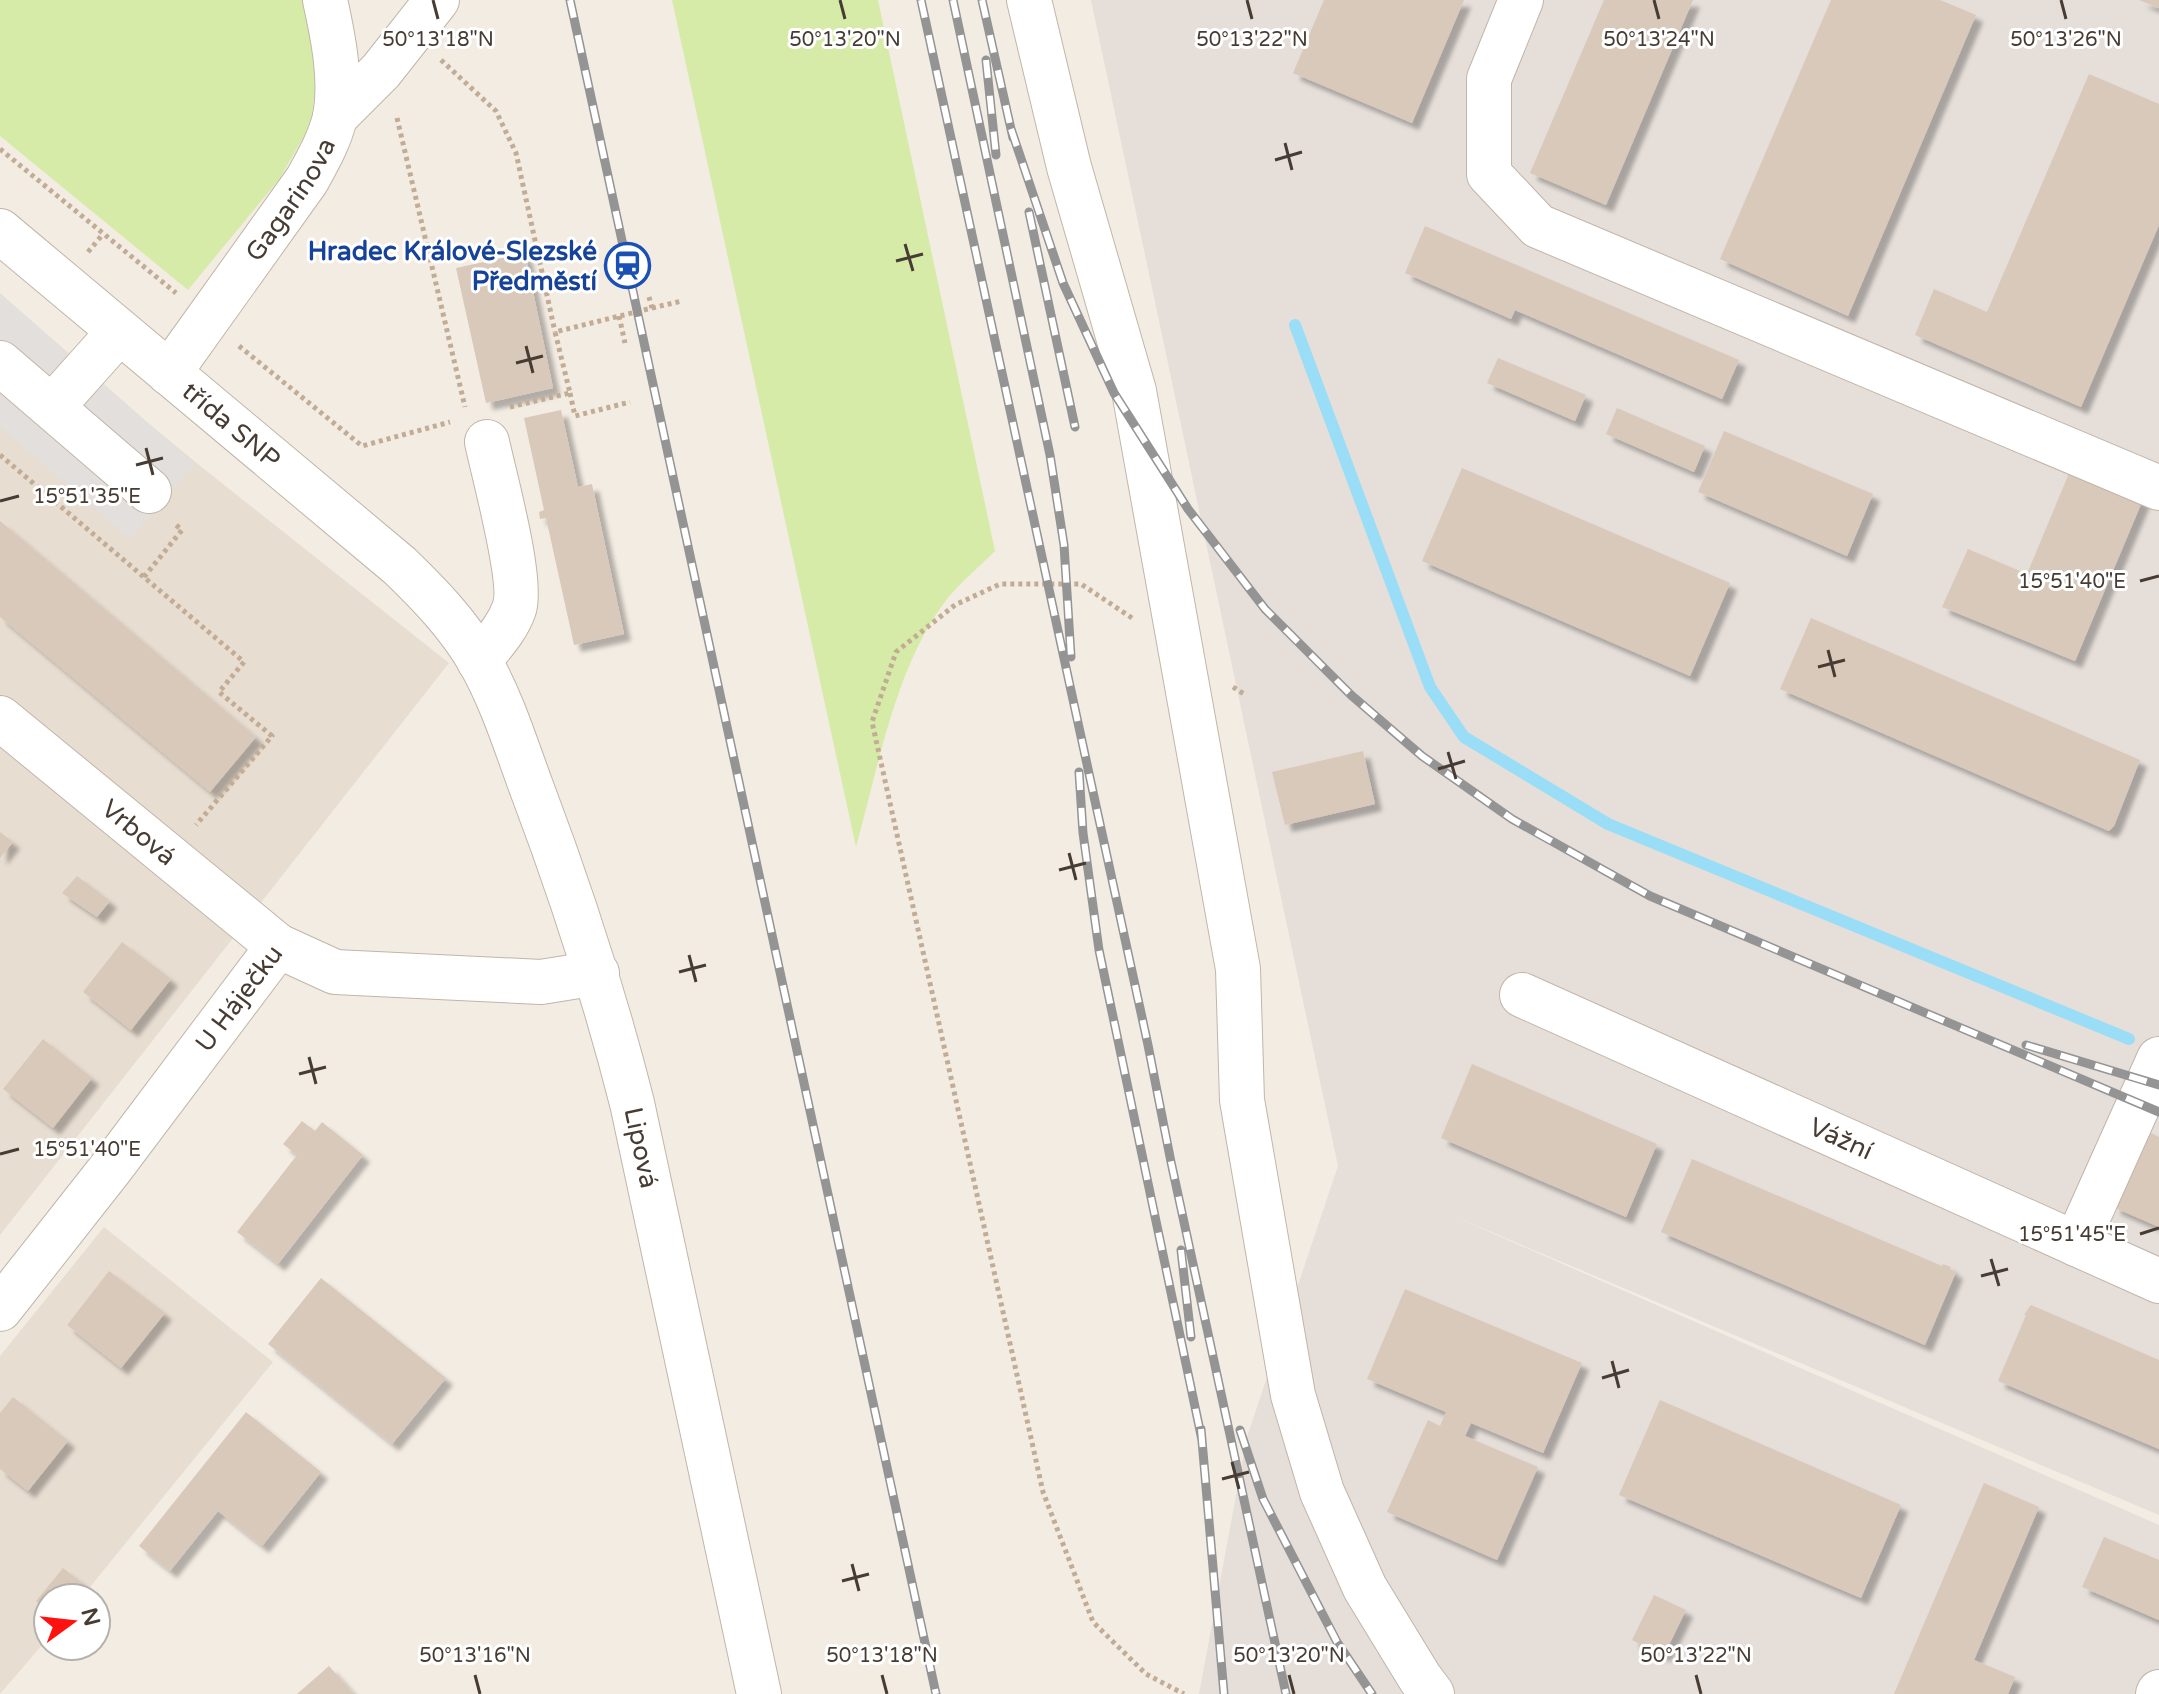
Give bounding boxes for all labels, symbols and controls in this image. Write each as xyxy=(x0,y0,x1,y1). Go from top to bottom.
text: 50°13'18"N xyxy=(382,28,494,52)
text: 50°13'20"N xyxy=(789,28,901,52)
text: 50°13'22"N xyxy=(1196,28,1308,52)
text: 50°13'24"N xyxy=(1603,28,1715,52)
text: 50°13'26"N xyxy=(2010,28,2122,52)
street label: Gagarinova xyxy=(239,133,342,267)
place label: Hradec Králové-Slezské Předměstí xyxy=(308,236,598,297)
station icon: Hradec Králové-Slezské Předměstí xyxy=(604,242,652,290)
street label: třída SNP xyxy=(176,375,287,475)
text: 15°51'35"E xyxy=(33,485,141,509)
text: 15°51'40"E xyxy=(2018,570,2126,594)
street label: Vrbová xyxy=(95,793,182,872)
street label: U Háječku xyxy=(189,939,289,1058)
street label: Lipová xyxy=(617,1105,665,1191)
street label: Vážní xyxy=(1804,1111,1878,1167)
text: 15°51'40"E xyxy=(33,1138,141,1162)
text: 15°51'45"E xyxy=(2018,1223,2126,1247)
north arrow xyxy=(32,1582,112,1662)
text: N xyxy=(76,1605,105,1629)
text: 50°13'16"N xyxy=(419,1644,531,1668)
text: 50°13'18"N xyxy=(826,1644,938,1668)
text: 50°13'20"N xyxy=(1233,1644,1345,1668)
text: 50°13'22"N xyxy=(1640,1644,1752,1668)

